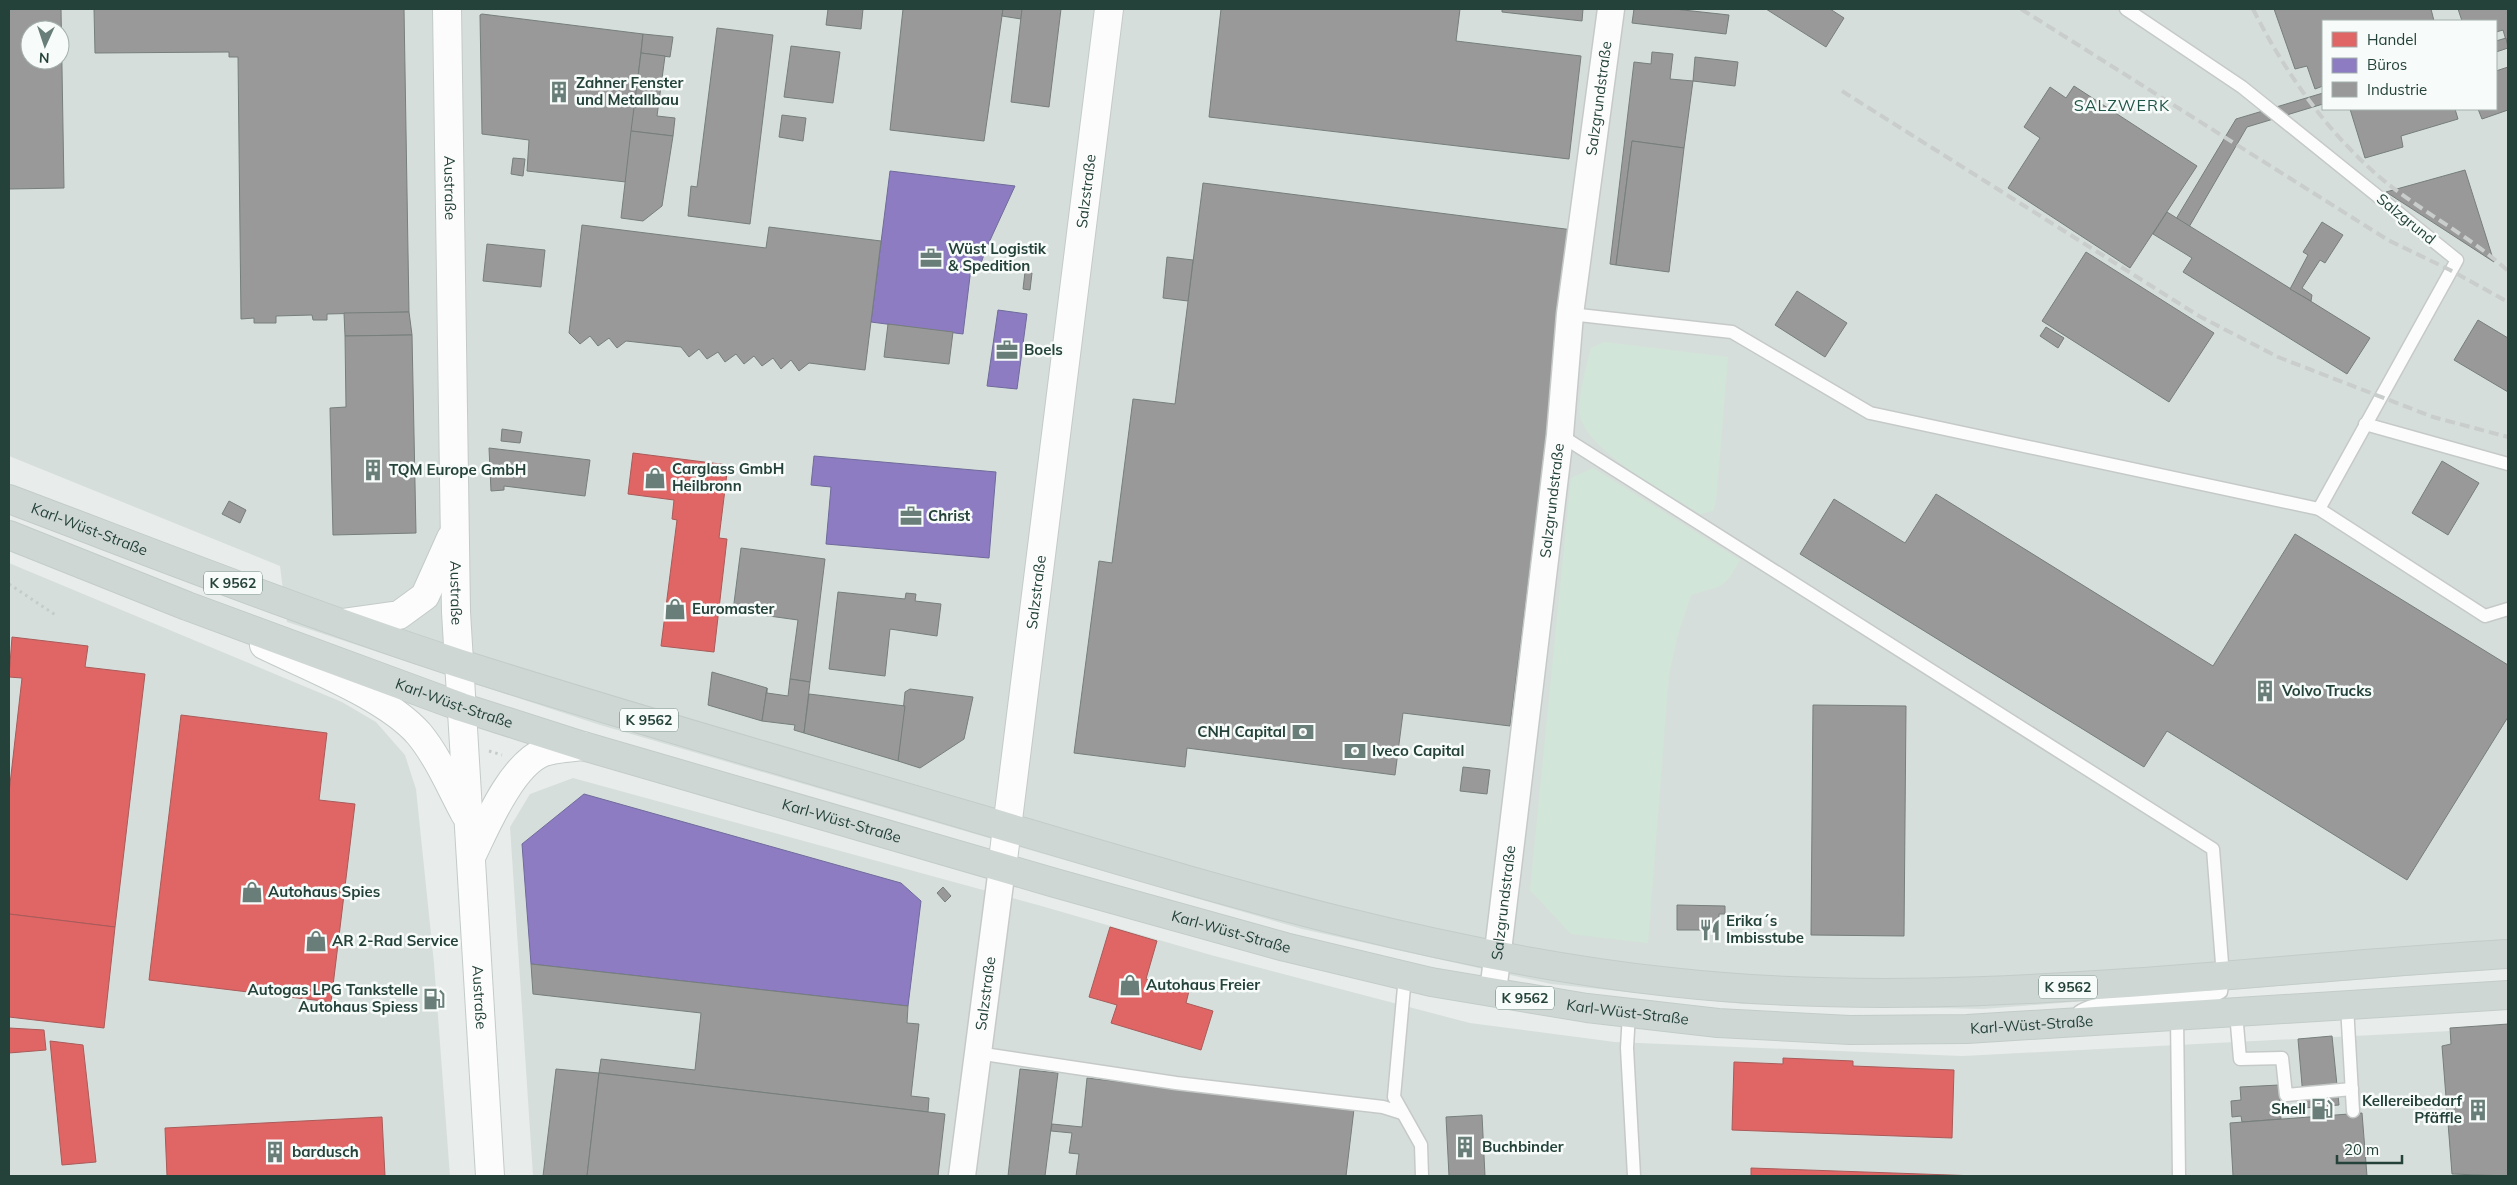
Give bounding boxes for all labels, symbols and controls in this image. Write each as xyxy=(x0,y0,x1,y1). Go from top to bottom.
north arrow xyxy=(20,20,70,70)
legend xyxy=(2322,20,2497,110)
text: Handel xyxy=(2367,30,2417,49)
street label: Salzgrundstraße xyxy=(1581,40,1616,157)
text: N xyxy=(39,49,50,67)
text: Büros xyxy=(2367,55,2407,74)
place label: Zahner Fenster und Metallbau xyxy=(576,73,683,109)
building icon: Zahner Fenster und Metallbau xyxy=(546,79,572,105)
text: Industrie xyxy=(2367,80,2427,99)
district label: SALZWERK xyxy=(2074,95,2170,115)
street label: Salzstraße xyxy=(1072,153,1100,229)
street label: Austraße xyxy=(440,156,460,220)
street label: Salzgrund xyxy=(2373,189,2440,248)
place label: Wüst Logistik & Spedition xyxy=(948,239,1047,275)
office icon: Wüst Logistik & Spedition xyxy=(918,245,944,271)
office icon: Boels xyxy=(994,337,1020,363)
place label: Boels xyxy=(1024,340,1063,359)
street label: Salzgrundstraße xyxy=(1535,442,1568,559)
building icon: TQM Europe GmbH xyxy=(360,457,386,483)
place label: Carglass GmbH Heilbronn xyxy=(672,459,784,495)
place label: TQM Europe GmbH xyxy=(389,460,526,479)
shop icon: Carglass GmbH Heilbronn xyxy=(642,465,668,491)
street label: Karl-Wüst-Straße xyxy=(29,498,150,560)
office icon: Christ xyxy=(898,503,924,529)
place label: Christ xyxy=(928,506,971,525)
street label: Salzstraße xyxy=(1022,554,1050,630)
street label: Austraße xyxy=(446,561,467,626)
road number: K 9562 xyxy=(204,572,262,594)
shop icon: Euromaster xyxy=(662,596,688,622)
place label: Euromaster xyxy=(692,599,775,618)
street label: Karl-Wüst-Straße xyxy=(393,674,515,732)
building icon: Volvo Trucks xyxy=(2252,678,2278,704)
place label: Volvo Trucks xyxy=(2281,681,2372,700)
road number: K 9562 xyxy=(620,708,678,732)
bank icon: CNH Capital xyxy=(1290,719,1316,745)
place label: CNH Capital xyxy=(1197,722,1286,741)
bank icon: Iveco Capital xyxy=(1342,738,1368,764)
place label: Iveco Capital xyxy=(1372,741,1464,760)
street label: Karl-Wüst-Straße xyxy=(780,794,904,847)
street label: Salzgrundstraße xyxy=(1487,844,1520,961)
shop icon: Autohaus Spies xyxy=(239,879,265,905)
place label: Autohaus Spies xyxy=(268,882,380,901)
street label: Karl-Wüst-Straße xyxy=(1169,906,1293,957)
place label: Erika´s Imbisstube xyxy=(1726,911,1804,947)
restaurant icon: Erika´s Imbisstube xyxy=(1697,917,1723,943)
shop icon: AR 2-Rad Service xyxy=(303,928,329,954)
place label: AR 2-Rad Service xyxy=(332,931,459,950)
street label: Salzstraße xyxy=(971,955,999,1032)
street label: Austraße xyxy=(468,964,491,1030)
shop icon: Autohaus Freier xyxy=(1117,972,1143,998)
place label: Autohaus Freier xyxy=(1146,975,1260,994)
road number: K 9562 xyxy=(2039,976,2097,999)
place label: Autogas LPG Tankstelle Autohaus Spiess xyxy=(248,980,418,1016)
fuel station icon: Autogas LPG Tankstelle Autohaus Spiess xyxy=(421,986,447,1012)
road number: K 9562 xyxy=(1496,986,1554,1010)
street label: Karl-Wüst-Straße xyxy=(1565,995,1690,1029)
street label: Karl-Wüst-Straße xyxy=(1969,1011,2094,1038)
place label: Kellereibedarf Pfäffle xyxy=(2362,1091,2462,1127)
fuel station icon: Shell xyxy=(2309,1096,2335,1122)
building icon: Kellereibedarf Pfäffle xyxy=(2465,1097,2491,1123)
place label: Shell xyxy=(2271,1099,2306,1118)
scale bar xyxy=(2337,1132,2402,1164)
building icon: Buchbinder xyxy=(1452,1134,1478,1160)
place label: Buchbinder xyxy=(1482,1137,1564,1156)
building icon: bardusch xyxy=(262,1139,288,1165)
text: 20 m xyxy=(2344,1140,2379,1159)
place label: bardusch xyxy=(292,1142,359,1161)

